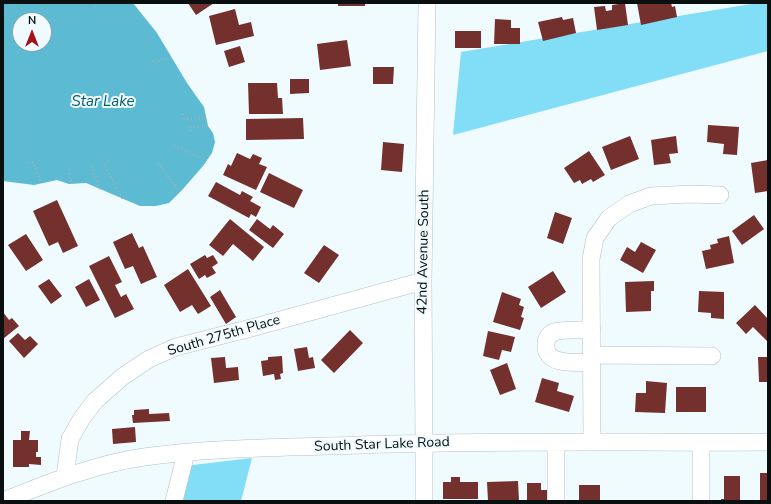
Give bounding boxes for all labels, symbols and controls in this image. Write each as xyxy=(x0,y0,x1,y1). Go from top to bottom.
north arrow xyxy=(12,12,52,52)
text: N xyxy=(28,13,36,28)
water label: Star Lake xyxy=(71,93,135,111)
street label: 42nd Avenue South xyxy=(415,189,433,315)
street label: South 275th Place xyxy=(166,312,282,360)
street label: South Star Lake Road xyxy=(314,434,450,456)

